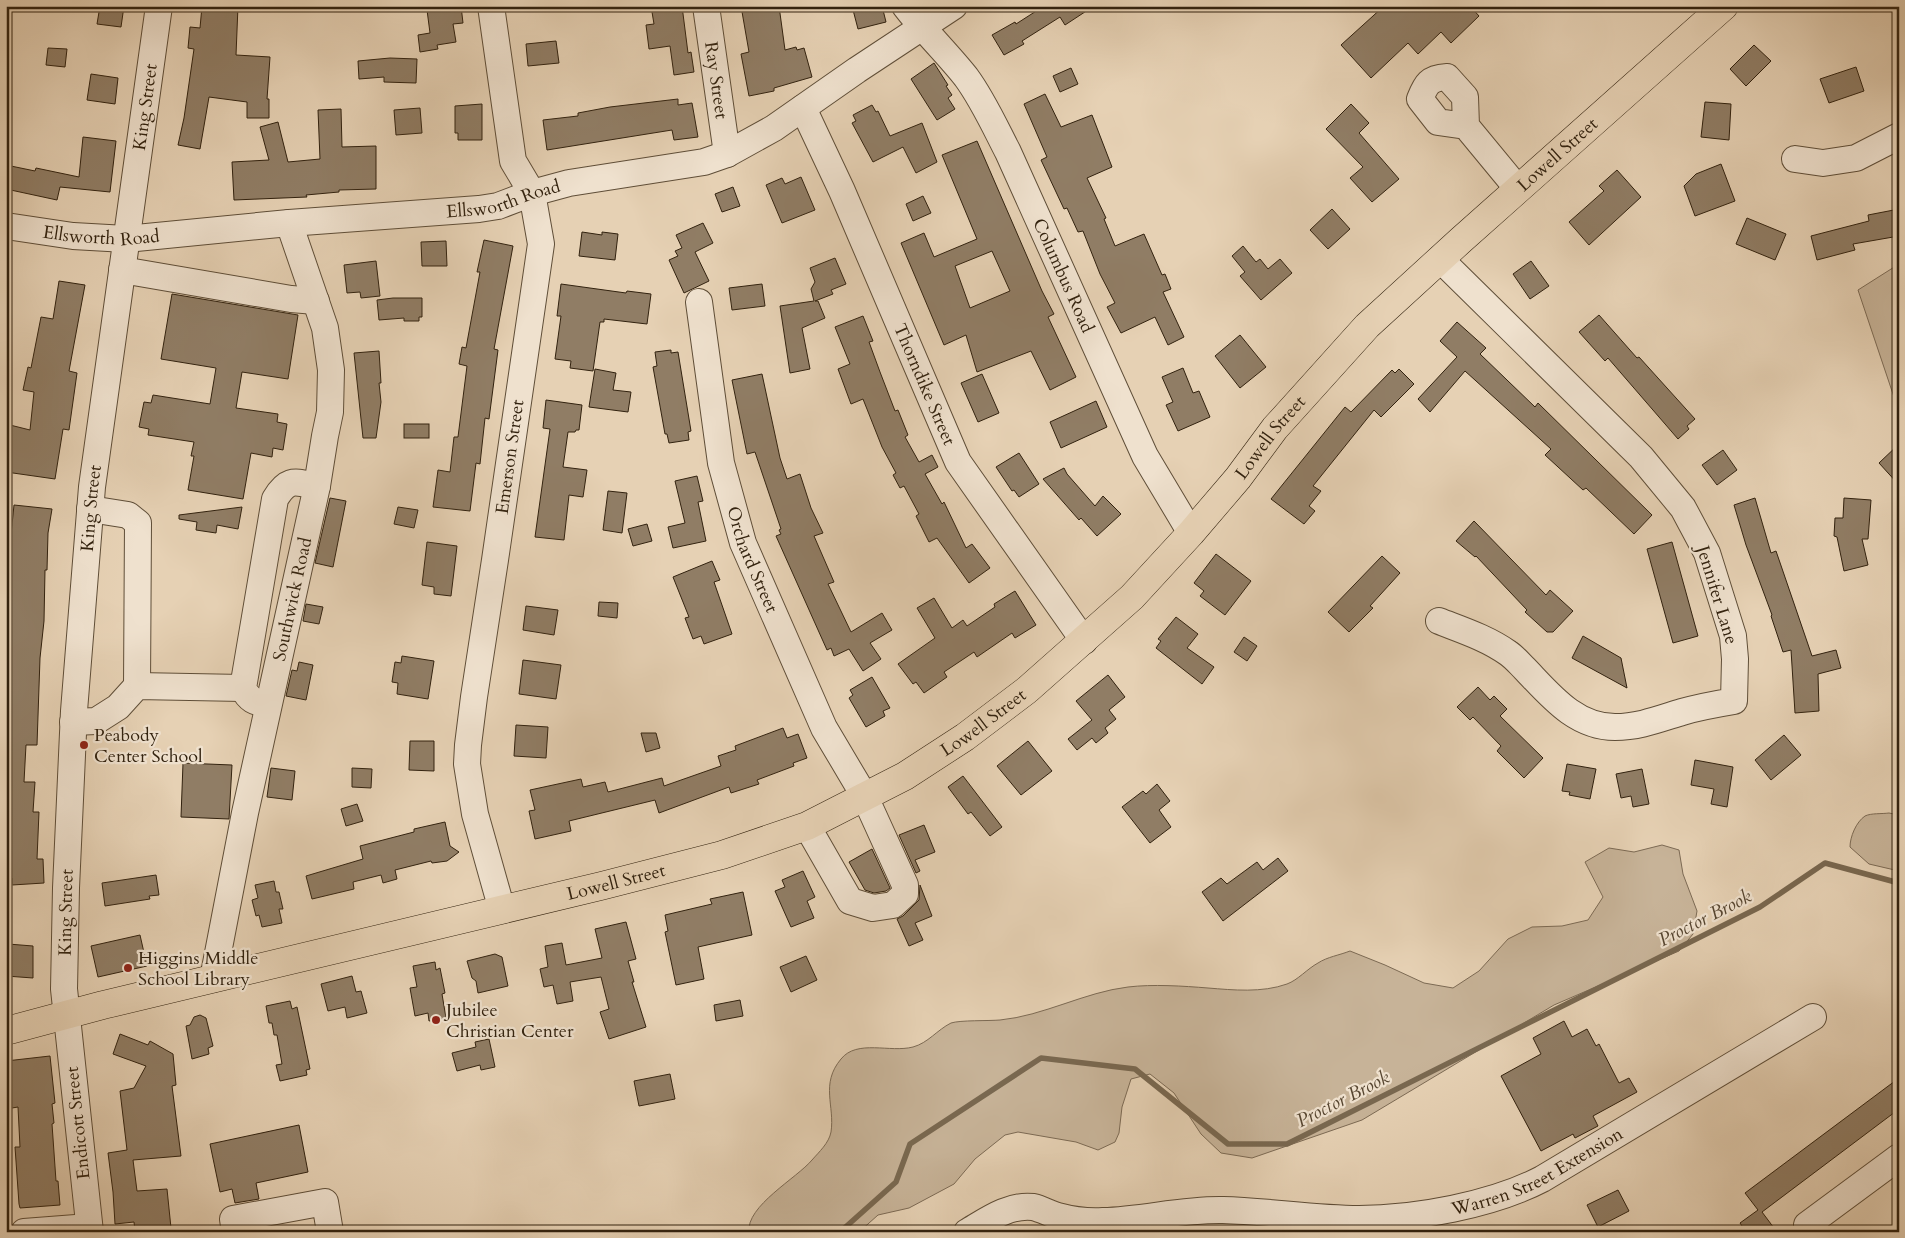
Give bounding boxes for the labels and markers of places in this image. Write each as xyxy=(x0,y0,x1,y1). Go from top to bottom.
place label: Peabody Center School xyxy=(94,723,203,769)
marker: Peabody Center School xyxy=(78,739,90,751)
place label: Higgins Middle School Library xyxy=(138,946,258,992)
marker: Higgins Middle School Library xyxy=(122,962,134,974)
place label: Jubilee Christian Center xyxy=(443,998,574,1044)
marker: Jubilee Christian Center xyxy=(430,1014,442,1026)

